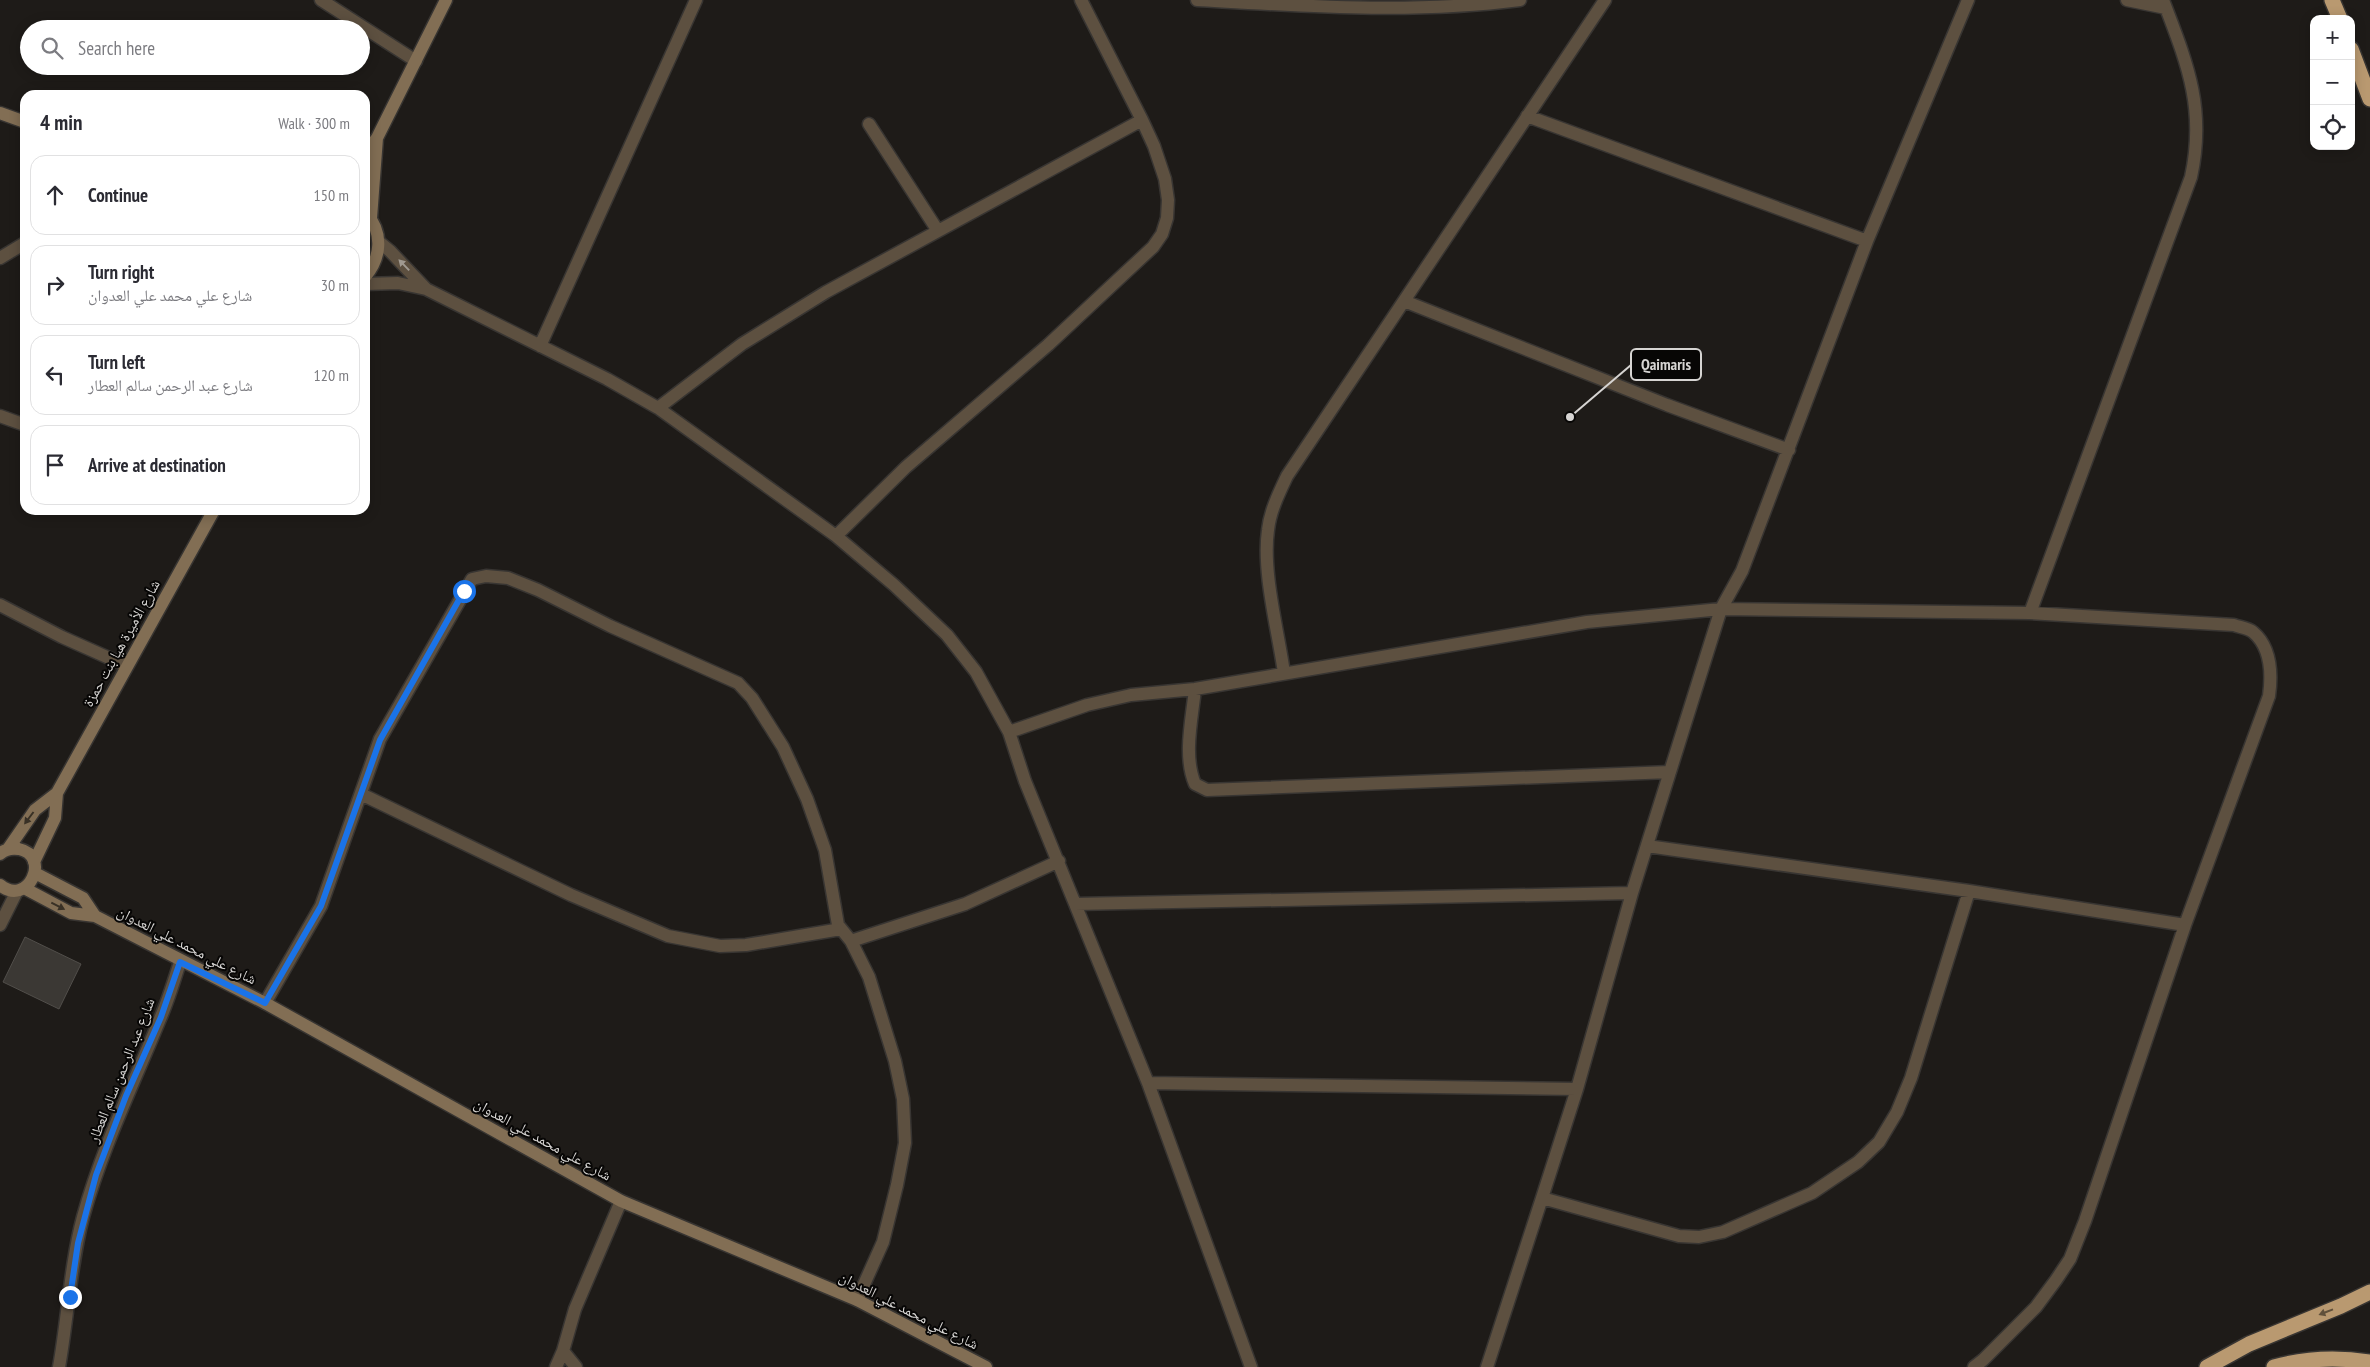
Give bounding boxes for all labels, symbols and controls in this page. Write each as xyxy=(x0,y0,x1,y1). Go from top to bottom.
map controls xyxy=(2310,15,2355,150)
button: + xyxy=(2310,15,2355,60)
search box xyxy=(20,20,370,75)
icon: search xyxy=(38,34,66,62)
text: Search here xyxy=(78,36,155,60)
button: − xyxy=(2310,60,2355,105)
button: locate xyxy=(2310,105,2355,150)
text: 4 min xyxy=(40,109,82,136)
text: Walk · 300 m xyxy=(278,113,350,133)
icon: ahead xyxy=(41,181,69,209)
text: Continue xyxy=(88,183,148,207)
text: 150 m xyxy=(314,185,349,205)
one-way arrow xyxy=(398,259,410,271)
text: Turn right xyxy=(88,260,154,284)
icon: right xyxy=(41,271,69,299)
text: 30 m xyxy=(321,275,349,295)
text: شارع علي محمد علي العدوان xyxy=(88,285,252,305)
callout: Qaimaris xyxy=(1631,349,1701,380)
text: Turn left xyxy=(88,350,145,374)
text: Qaimaris xyxy=(1641,354,1691,374)
icon: left xyxy=(41,361,69,389)
text: 120 m xyxy=(314,365,349,385)
text: شارع عبد الرحمن سالم العطار xyxy=(88,375,253,395)
icon: arrive xyxy=(41,451,69,479)
text: Arrive at destination xyxy=(88,453,226,477)
street label: شارع الأميرة هيا بنت حمزة xyxy=(78,576,165,710)
route start xyxy=(453,580,476,603)
one-way arrow xyxy=(24,811,35,824)
one-way arrow xyxy=(51,902,65,910)
street label: شارع علي محمد علي العدوان xyxy=(113,902,260,991)
street label: شارع عبد الرحمن سالم العطار xyxy=(83,995,160,1146)
street label: شارع علي محمد علي العدوان xyxy=(470,1093,615,1187)
street label: شارع علي محمد علي العدوان xyxy=(835,1267,982,1356)
route end xyxy=(59,1286,82,1309)
one-way arrow xyxy=(2319,1309,2333,1317)

